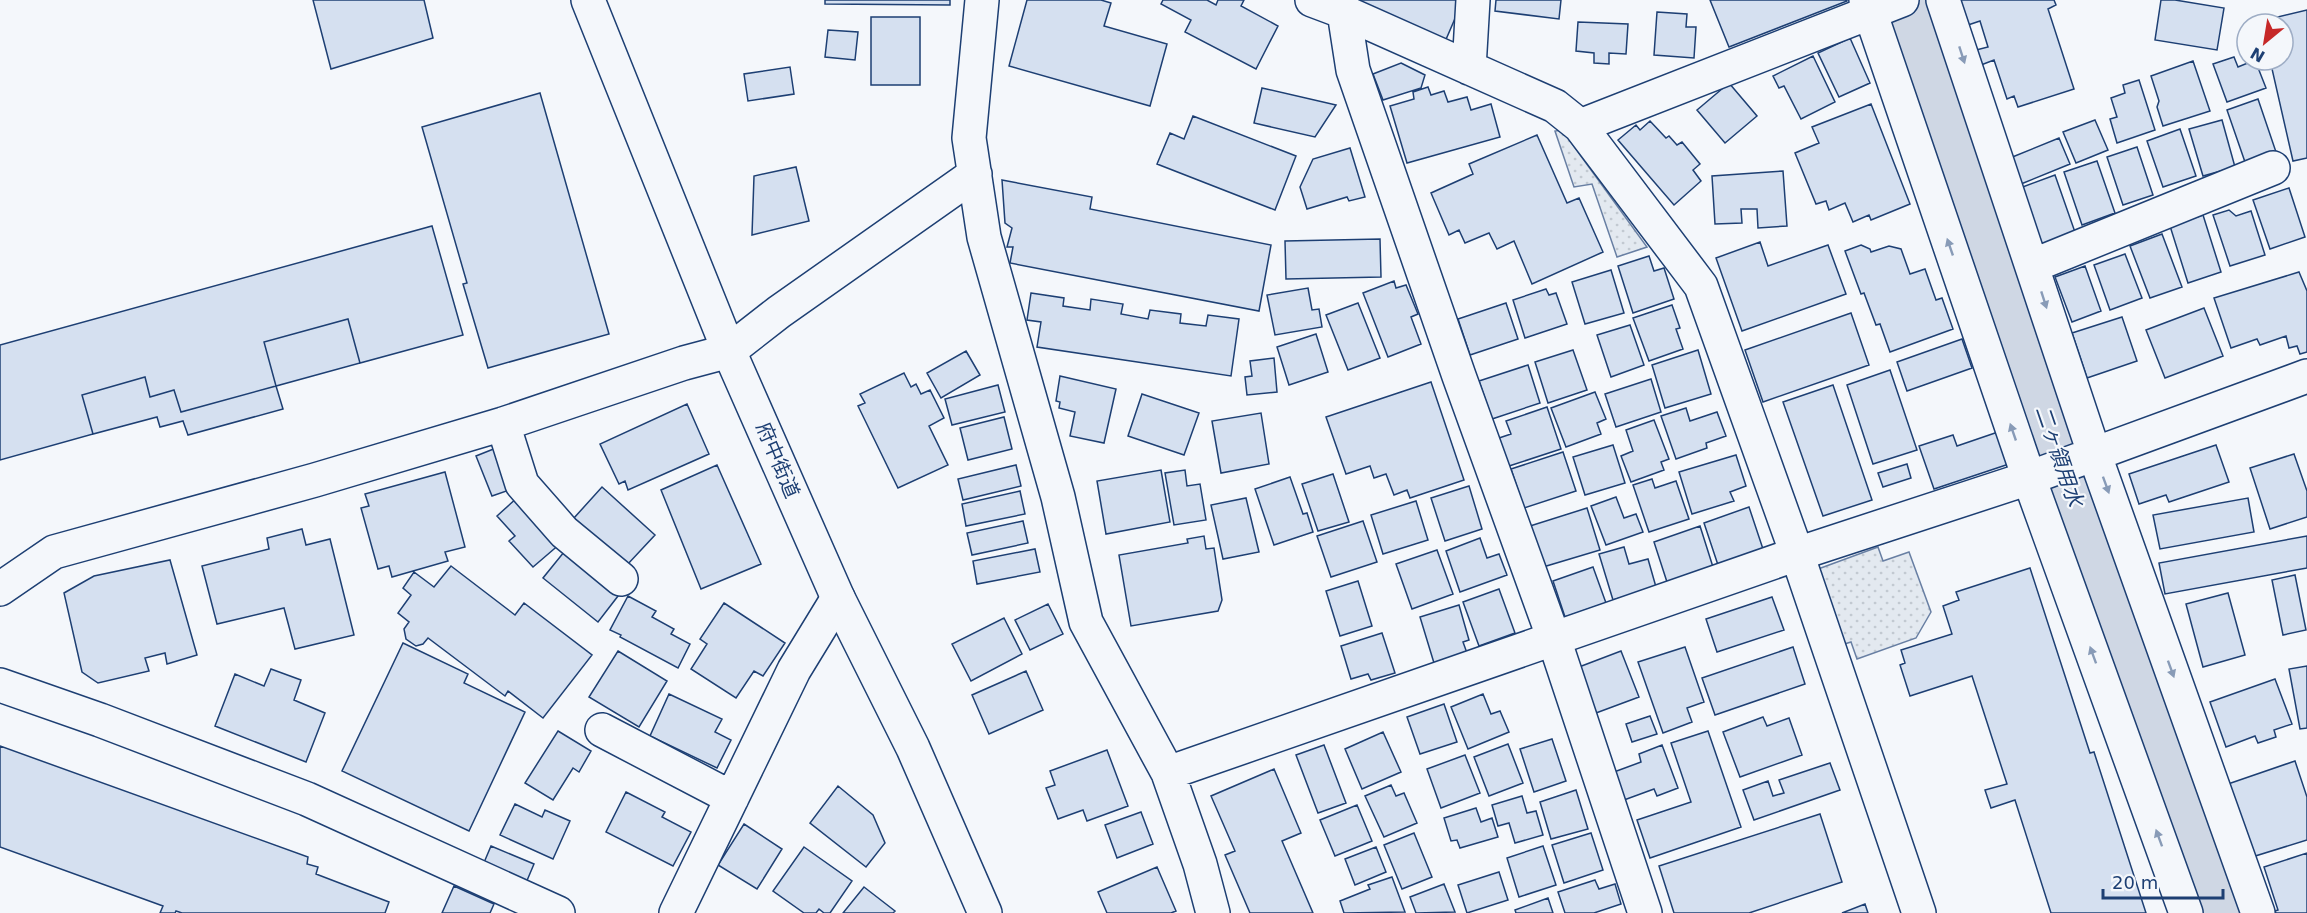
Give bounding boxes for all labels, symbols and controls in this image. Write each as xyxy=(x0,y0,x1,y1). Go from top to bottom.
north arrow xyxy=(2235,12,2295,72)
text: N xyxy=(2247,43,2268,66)
one-way arrow xyxy=(1958,47,1967,65)
one-way arrow xyxy=(1945,238,1954,256)
one-way arrow xyxy=(2039,291,2049,309)
water label: 二ヶ領用水 xyxy=(2031,402,2088,511)
street label: 府中街道 xyxy=(751,418,805,502)
one-way arrow xyxy=(2008,422,2017,440)
one-way arrow xyxy=(2101,476,2111,494)
one-way arrow xyxy=(2087,646,2097,664)
one-way arrow xyxy=(2167,660,2177,678)
one-way arrow xyxy=(2153,829,2163,847)
scale bar xyxy=(2103,862,2223,900)
text: 20 m xyxy=(2112,872,2158,893)

